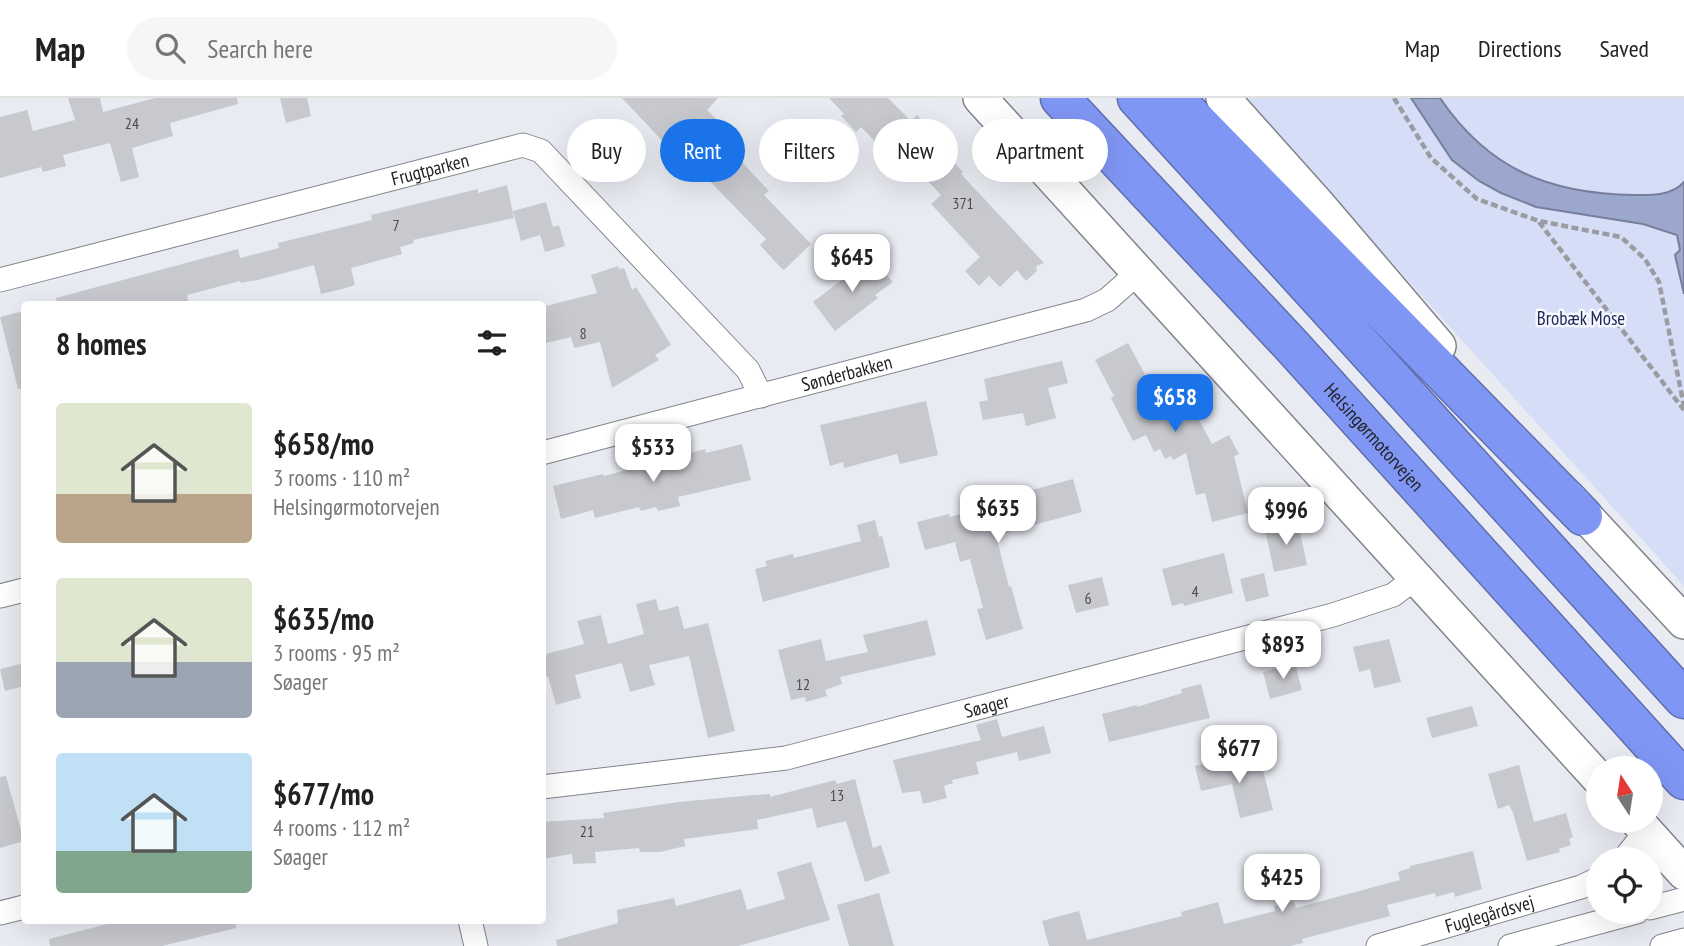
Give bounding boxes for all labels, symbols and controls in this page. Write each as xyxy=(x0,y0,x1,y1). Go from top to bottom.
search box xyxy=(127,17,617,80)
text: Map xyxy=(35,27,85,70)
icon: search xyxy=(151,29,189,67)
text: Search here xyxy=(207,32,313,65)
text: Map xyxy=(1405,33,1440,64)
text: Directions xyxy=(1478,33,1562,64)
text: Saved xyxy=(1600,33,1649,64)
house number: 24 xyxy=(125,113,139,133)
chip: Buy xyxy=(567,119,646,182)
chip: Rent xyxy=(660,119,745,182)
chip: Filters xyxy=(759,119,859,182)
chip: New xyxy=(873,119,958,182)
chip: Apartment xyxy=(972,119,1108,182)
street label: Frugtparken xyxy=(389,148,471,191)
house number: 371 xyxy=(952,193,974,213)
house number: 7 xyxy=(392,215,400,235)
pin: $645 xyxy=(811,234,893,294)
text: $645 xyxy=(830,242,874,271)
park label: Brobæk Mose xyxy=(1537,306,1625,330)
house number: 8 xyxy=(579,323,587,343)
text: 8 homes xyxy=(56,324,147,363)
icon: filters xyxy=(473,324,511,362)
street label: Sønderbakken xyxy=(799,350,895,396)
pin: $658 xyxy=(1134,374,1216,434)
street label: Helsingørmotorvejen xyxy=(1319,378,1429,496)
text: $658 xyxy=(1153,382,1197,411)
text: $658/mo xyxy=(273,424,374,463)
pin: $533 xyxy=(612,424,694,484)
icon: home xyxy=(112,431,196,515)
text: $533 xyxy=(631,432,675,461)
text: 3 rooms · 110 m² xyxy=(273,463,410,492)
pin: $635 xyxy=(957,486,1039,545)
pin: $996 xyxy=(1245,488,1327,547)
text: Helsingørmotorvejen xyxy=(273,492,440,521)
text: $635 xyxy=(976,493,1020,522)
text: $996 xyxy=(1264,495,1308,524)
house number: 4 xyxy=(1191,581,1199,601)
house number: 6 xyxy=(1084,588,1092,608)
text: $635/mo xyxy=(273,599,374,638)
icon: home xyxy=(112,606,196,690)
pin: $893 xyxy=(1242,622,1324,681)
text: $893 xyxy=(1261,629,1305,658)
text: 3 rooms · 95 m² xyxy=(273,638,400,667)
text: Søager xyxy=(273,667,328,696)
house number: 12 xyxy=(796,674,810,694)
street label: Søager xyxy=(962,688,1012,723)
pin: $677 xyxy=(1198,726,1280,785)
text: $677 xyxy=(1217,733,1261,762)
north arrow xyxy=(1586,756,1662,833)
map controls xyxy=(1586,756,1663,924)
text: $677/mo xyxy=(273,774,374,813)
icon: home xyxy=(112,781,196,865)
house number: 13 xyxy=(830,785,844,805)
text: 4 rooms · 112 m² xyxy=(273,813,410,842)
house number: 21 xyxy=(580,821,594,841)
text: Søager xyxy=(273,842,328,871)
button: locate xyxy=(1586,847,1663,924)
pin: $425 xyxy=(1241,854,1323,914)
text: $425 xyxy=(1260,862,1304,891)
street label: Fuglegårdsvej xyxy=(1442,889,1537,938)

